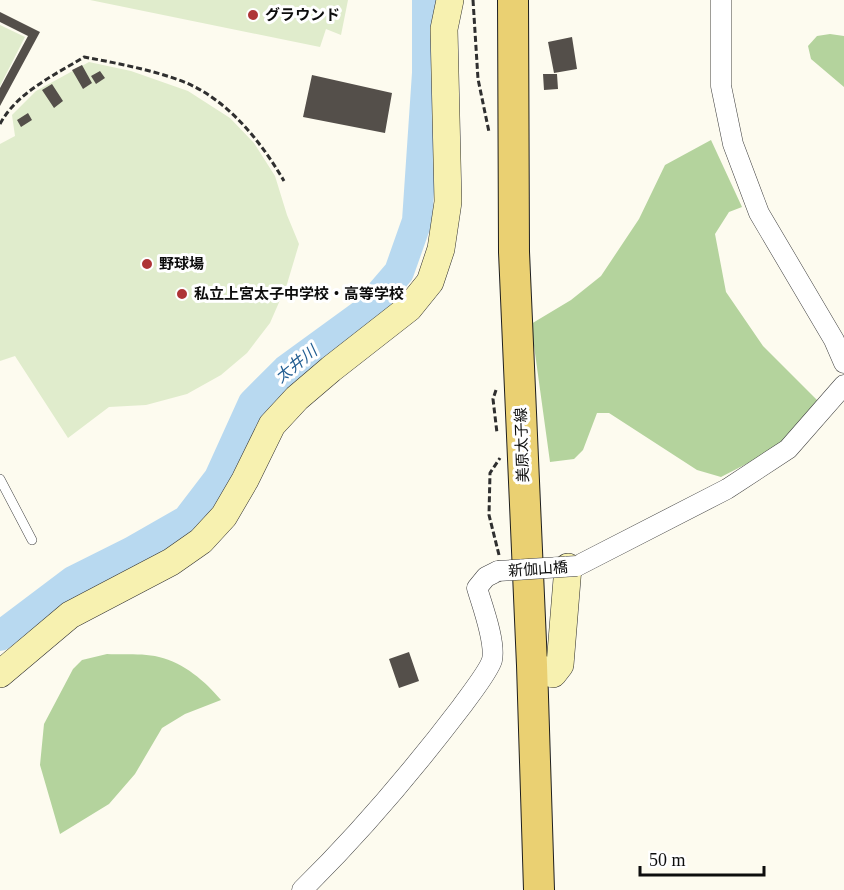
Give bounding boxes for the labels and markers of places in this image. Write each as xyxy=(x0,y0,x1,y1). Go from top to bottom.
place label: グラウンド xyxy=(265,7,340,23)
marker: グラウンド xyxy=(246,8,260,22)
place label: 野球場 xyxy=(159,256,204,272)
marker: 野球場 xyxy=(140,257,154,271)
place label: 私立上宮太子中学校・高等学校 xyxy=(194,286,404,302)
marker: 私立上宮太子中学校・高等学校 xyxy=(175,287,189,301)

